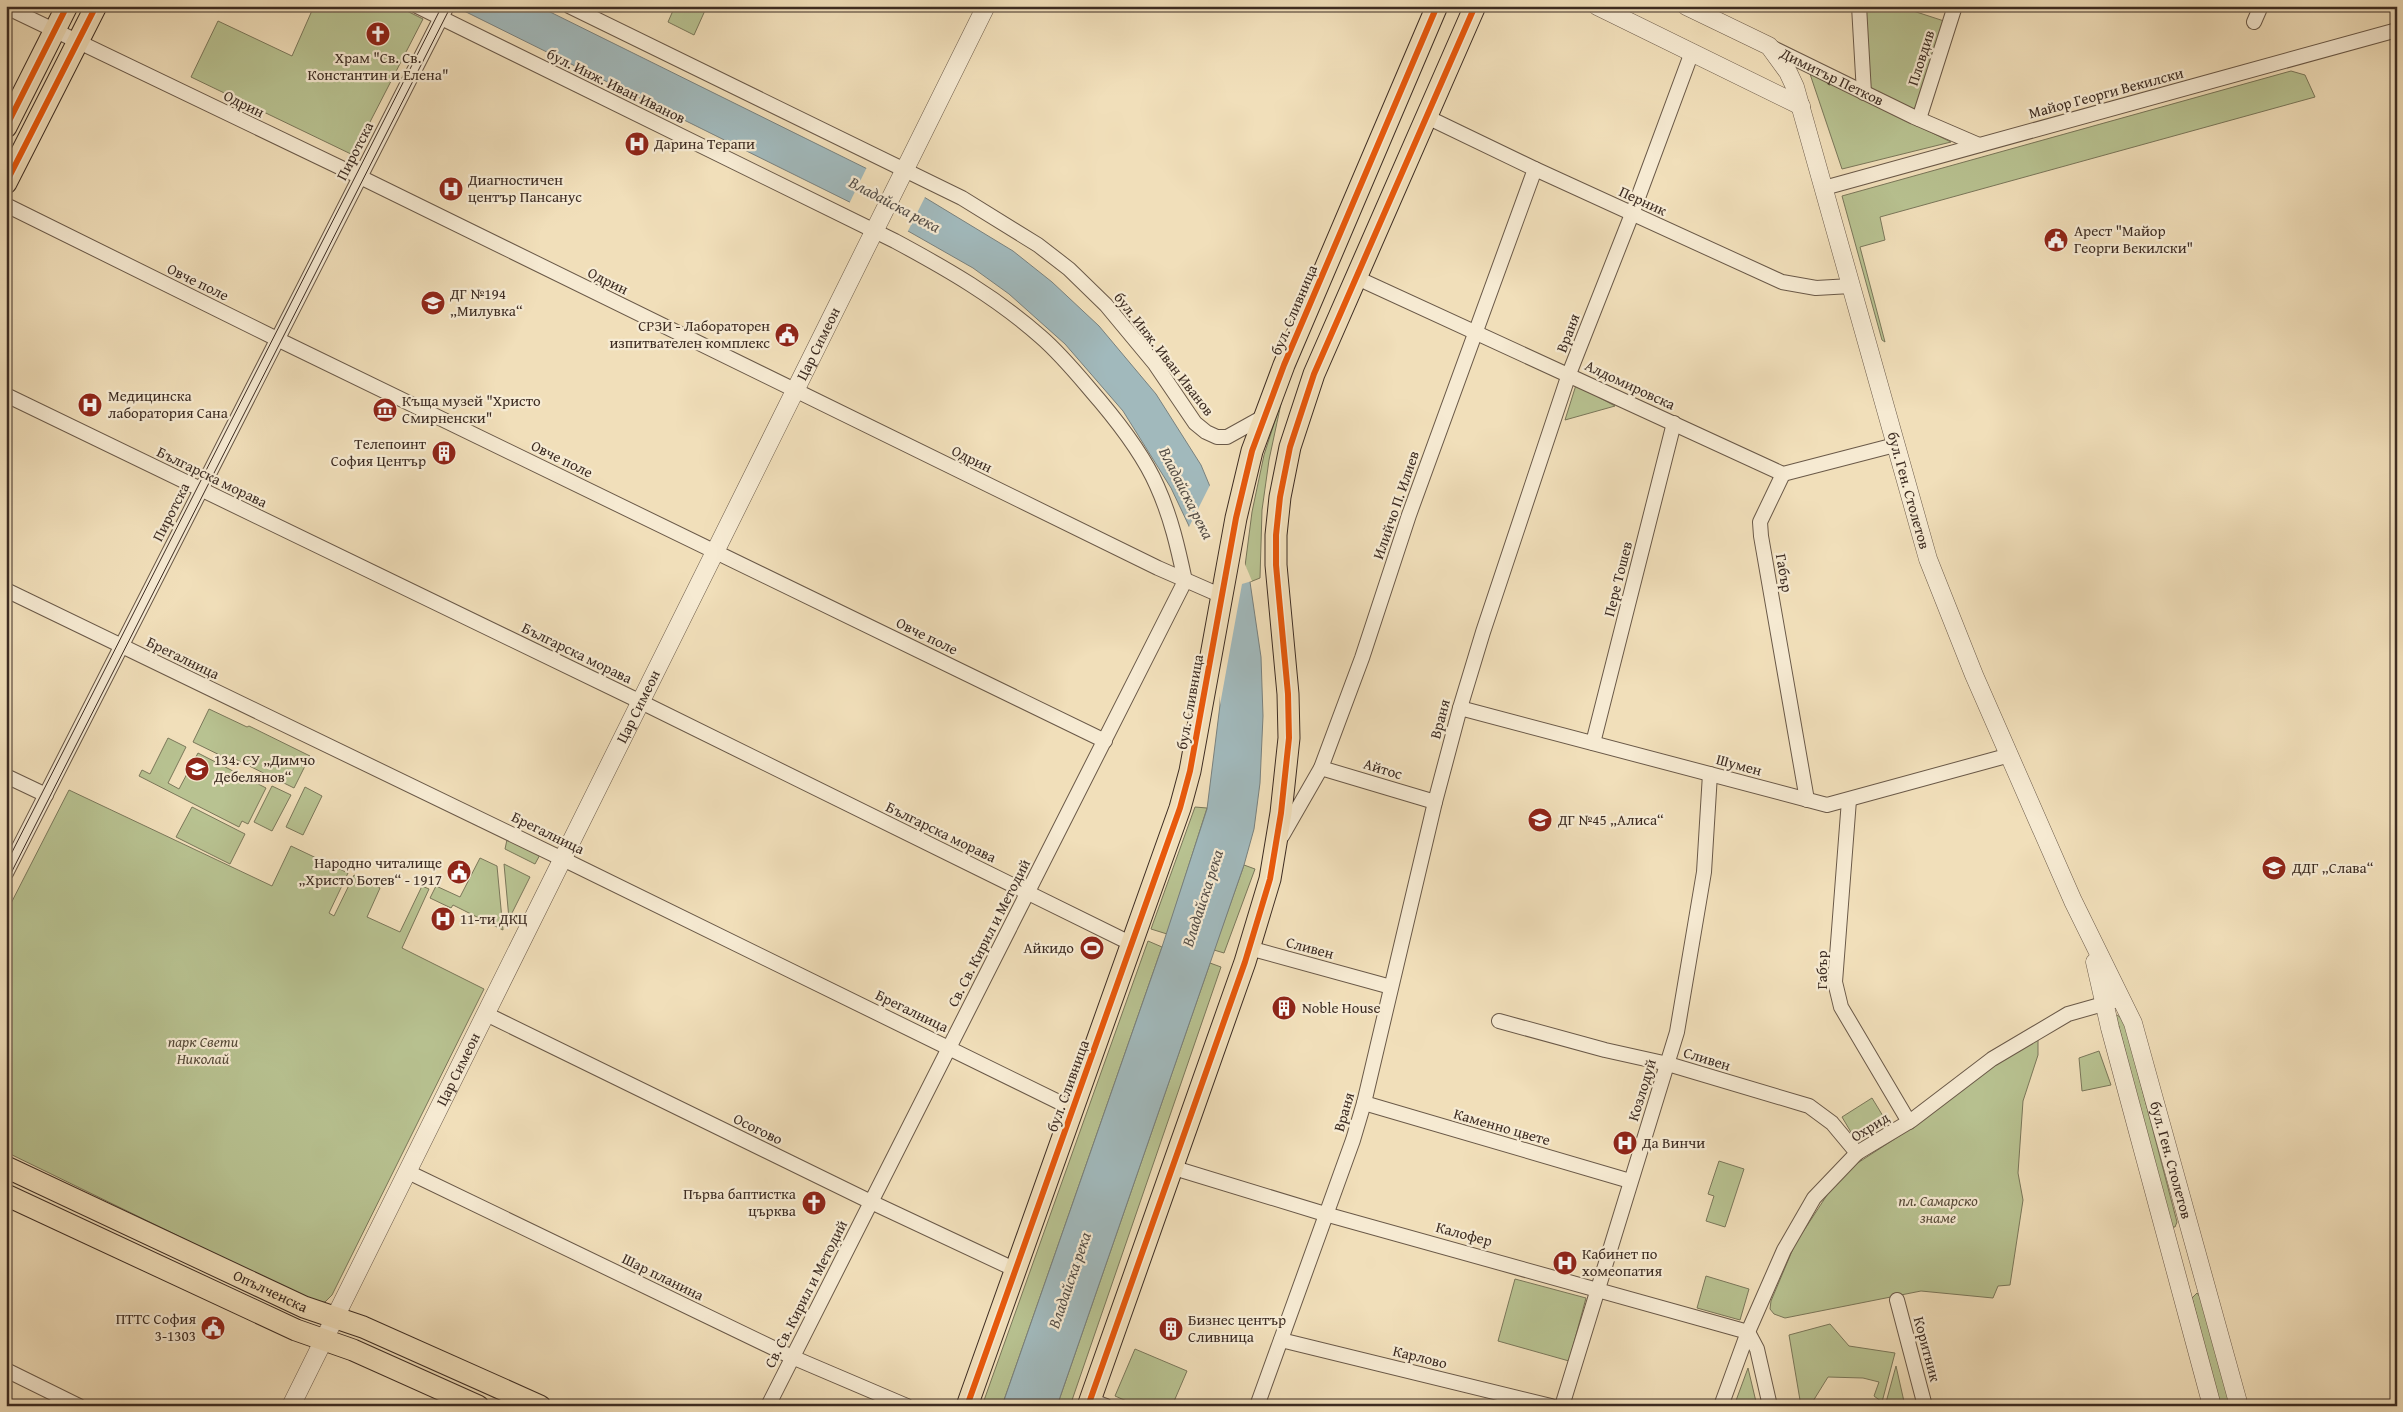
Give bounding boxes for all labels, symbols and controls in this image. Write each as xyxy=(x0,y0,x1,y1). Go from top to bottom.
church icon: Храм "Св. Св. Константин и Елена" xyxy=(365,21,391,47)
street label: Пловдив xyxy=(1902,27,1939,88)
street label: Димитър Петков xyxy=(1776,42,1887,111)
street label: бул. Инж. Иван Иванов xyxy=(543,43,689,128)
place label: Храм "Св. Св. Константин и Елена" xyxy=(307,47,449,85)
street label: Майор Георги Векилски xyxy=(2026,62,2186,123)
street label: Одрин xyxy=(220,85,268,123)
street label: Пиротска xyxy=(331,117,379,184)
hospital icon: Дарина Терапи xyxy=(624,131,650,157)
place label: Дарина Терапи xyxy=(653,133,755,154)
place label: Диагностичен център Пансанус xyxy=(467,169,582,207)
water label: Владайска река xyxy=(844,169,946,238)
hospital icon: Диагностичен център Пансанус xyxy=(438,176,464,202)
street label: Перник xyxy=(1616,180,1671,221)
place label: Арест "Майор Георги Векилски" xyxy=(2074,220,2193,258)
public building icon: Арест "Майор Георги Векилски" xyxy=(2043,227,2069,253)
street label: Овче поле xyxy=(164,258,233,305)
street label: бул. Сливница xyxy=(1265,261,1322,358)
street label: Одрин xyxy=(584,262,632,300)
place label: ДГ №194 „Милувка“ xyxy=(449,283,523,321)
street label: бул. Инж. Иван Иванов xyxy=(1109,287,1219,420)
school or university icon: ДГ №194 „Милувка“ xyxy=(420,290,446,316)
street label: Цар Симеон xyxy=(791,303,845,384)
street label: Враня xyxy=(1551,310,1585,355)
place label: СРЗИ - Лабораторен изпитвателен комплекс xyxy=(609,315,770,353)
public building icon: СРЗИ - Лабораторен изпитвателен комплекс xyxy=(774,322,800,348)
street label: Алдомировска xyxy=(1582,354,1680,415)
place label: Медицинска лаборатория Сана xyxy=(108,385,229,423)
place label: Къща музей "Христо Смирненски" xyxy=(402,390,541,428)
hospital icon: Медицинска лаборатория Сана xyxy=(77,392,103,418)
museum icon: Къща музей "Христо Смирненски" xyxy=(372,397,398,423)
street label: бул. Ген. Столетов xyxy=(1883,429,1936,551)
place label: Телепоинт София Център xyxy=(331,433,427,471)
street label: Овче поле xyxy=(528,435,597,482)
building icon: Телепоинт София Център xyxy=(431,440,457,466)
street label: Одрин xyxy=(948,440,996,478)
street label: Българска морава xyxy=(154,441,272,513)
water label: Владайска река xyxy=(1153,442,1221,544)
street label: Илийчо П. Илиев xyxy=(1367,448,1424,562)
street label: Пиротска xyxy=(147,478,195,545)
street label: Пере Тошев xyxy=(1598,539,1637,619)
street label: Габър xyxy=(1771,552,1798,594)
street label: Овче поле xyxy=(893,612,962,659)
street label: Българска морава xyxy=(519,617,637,689)
street label: Брегалница xyxy=(143,631,224,685)
street label: бул. Сливница xyxy=(1171,652,1208,751)
street label: Цар Симеон xyxy=(611,666,665,746)
street label: Враня xyxy=(1424,696,1455,741)
street label: Шумен xyxy=(1714,748,1765,781)
place label: 134. СУ „Димчо Дебелянов“ xyxy=(213,749,315,787)
street label: Айтос xyxy=(1361,753,1405,784)
school or university icon: 134. СУ „Димчо Дебелянов“ xyxy=(184,756,210,782)
street label: Българска морава xyxy=(883,796,1001,868)
street label: Брегалница xyxy=(508,806,589,860)
school or university icon: ДГ №45 „Алиса“ xyxy=(1527,807,1553,833)
place label: ДГ №45 „Алиса“ xyxy=(1557,809,1664,830)
water label: Владайска река xyxy=(1175,846,1229,950)
place label: Народно читалище „Христо Ботев“ - 1917 xyxy=(299,852,442,890)
street label: Св. Св. Кирил и Методий xyxy=(942,855,1035,1010)
school or university icon: ДДГ „Слава“ xyxy=(2261,855,2287,881)
place label: ДДГ „Слава“ xyxy=(2291,857,2374,878)
public building icon: Народно читалище „Христо Ботев“ - 1917 xyxy=(446,859,472,885)
hospital icon: 11-ти ДКЦ xyxy=(430,906,456,932)
place label: 11-ти ДКЦ xyxy=(460,908,528,929)
street label: Сливен xyxy=(1284,931,1336,964)
sports icon: Айкидо xyxy=(1079,935,1105,961)
place label: Айкидо xyxy=(1023,937,1074,958)
street label: Габър xyxy=(1811,951,1832,990)
street label: Брегалница xyxy=(872,984,953,1038)
building icon: Noble House xyxy=(1271,995,1297,1021)
place label: Noble House xyxy=(1302,997,1381,1018)
street label: Цар Симеон xyxy=(431,1028,485,1109)
park label: парк Свети Николай xyxy=(168,1031,239,1069)
street label: бул. Сливница xyxy=(1041,1036,1094,1135)
street label: Сливен xyxy=(1681,1041,1734,1076)
street label: Козлодуй xyxy=(1622,1056,1661,1124)
street label: Враня xyxy=(1328,1089,1359,1134)
street label: бул. Ген. Столетов xyxy=(2145,1099,2198,1221)
street label: Каменно цвете xyxy=(1451,1103,1553,1150)
street label: Охрид xyxy=(1846,1107,1893,1147)
street label: Осогово xyxy=(730,1108,787,1150)
hospital icon: Да Винчи xyxy=(1612,1130,1638,1156)
place label: Да Винчи xyxy=(1641,1132,1705,1153)
place label: Първа баптистка църква xyxy=(683,1183,797,1221)
church icon: Първа баптистка църква xyxy=(801,1190,827,1216)
park label: пл. Самарско знаме xyxy=(1898,1190,1978,1228)
street label: Св. Св. Кирил и Методий xyxy=(759,1216,852,1371)
street label: Калофер xyxy=(1434,1216,1495,1251)
water label: Владайска река xyxy=(1041,1228,1097,1332)
place label: Кабинет по хомеопатия xyxy=(1582,1243,1662,1281)
street label: Шар планина xyxy=(619,1248,708,1306)
hospital icon: Кабинет по хомеопатия xyxy=(1552,1250,1578,1276)
street label: Опълченска xyxy=(230,1264,312,1318)
place label: ПТТС София 3-1303 xyxy=(116,1308,196,1346)
place label: Бизнес център Сливница xyxy=(1188,1309,1286,1347)
street label: Коритник xyxy=(1909,1314,1946,1384)
public building icon: ПТТС София 3-1303 xyxy=(200,1315,226,1341)
building icon: Бизнес център Сливница xyxy=(1158,1316,1184,1342)
street label: Карлово xyxy=(1391,1340,1450,1373)

